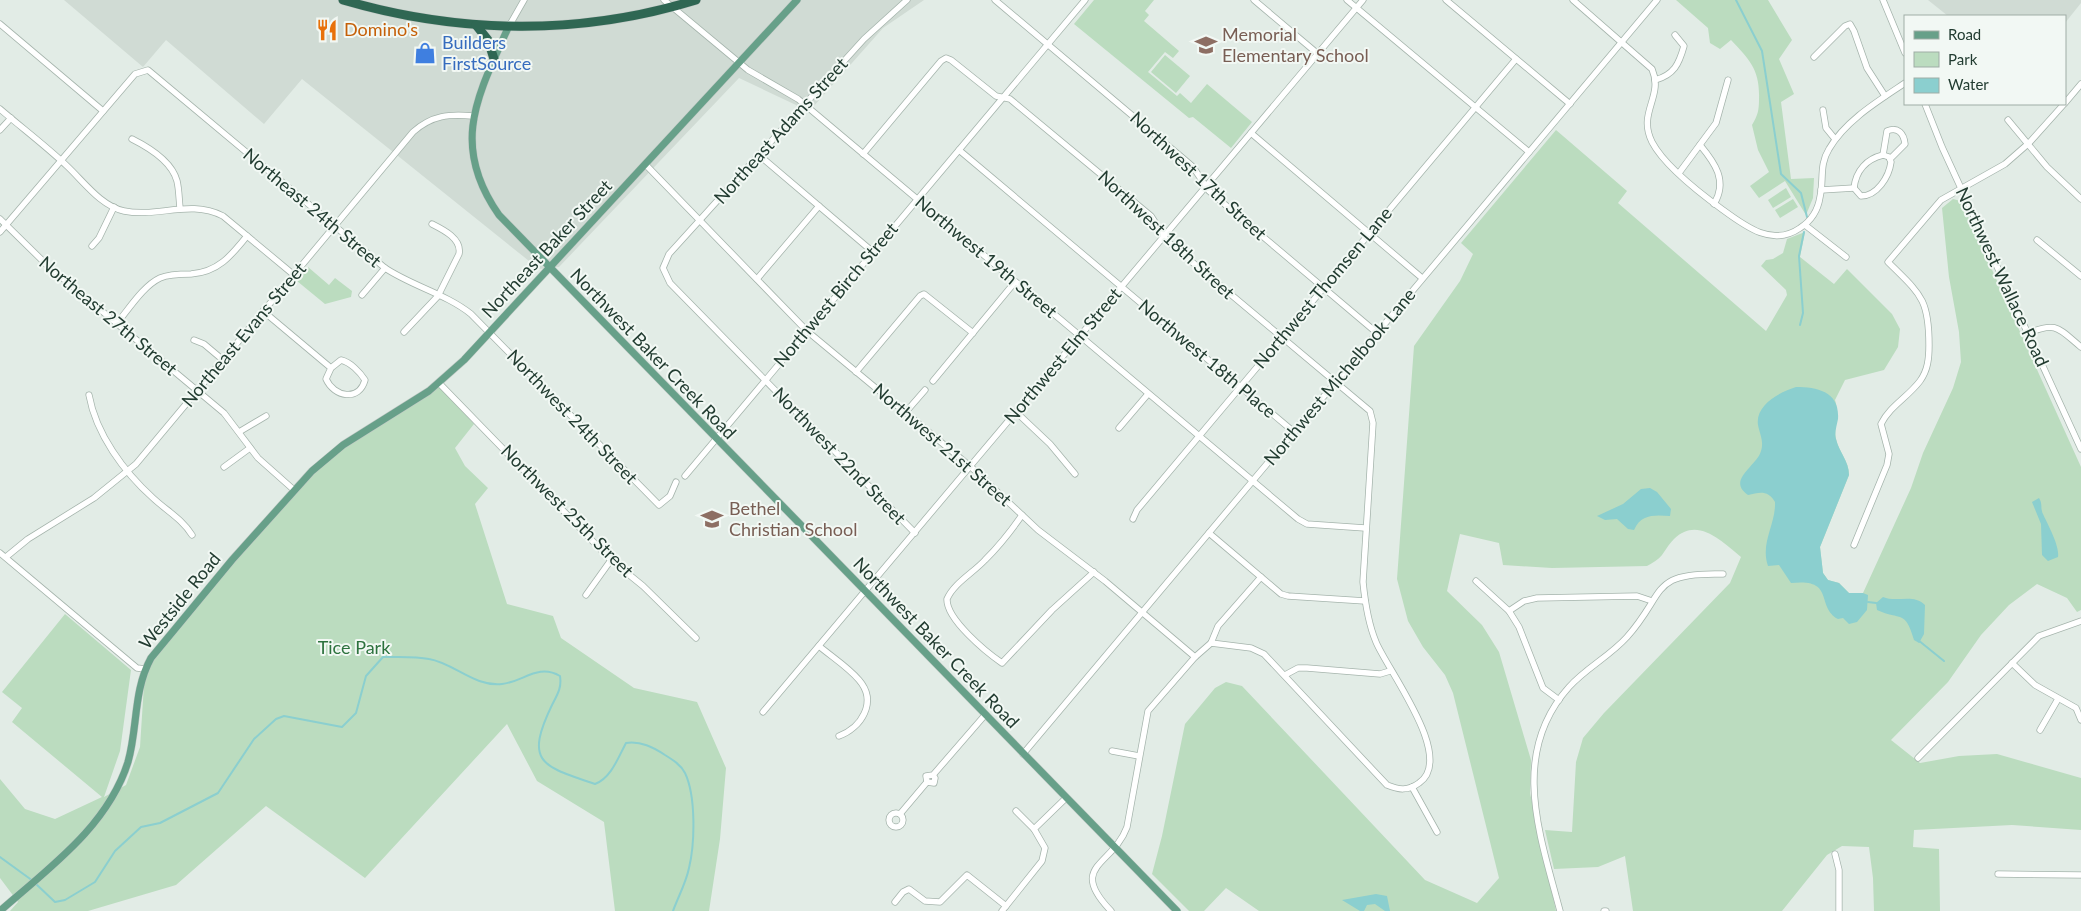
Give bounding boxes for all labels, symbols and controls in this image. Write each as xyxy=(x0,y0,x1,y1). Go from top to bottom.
legend xyxy=(1904,15,2066,105)
restaurant icon: Domino's xyxy=(314,17,340,43)
place label: Domino's xyxy=(344,18,418,40)
place label: Memorial Elementary School xyxy=(1222,23,1369,66)
text: Road xyxy=(1948,25,1981,43)
place label: Builders FirstSource xyxy=(442,31,531,74)
school or university icon: Memorial Elementary School xyxy=(1193,32,1219,58)
shop icon: Builders FirstSource xyxy=(412,40,438,66)
text: Park xyxy=(1948,50,1978,68)
street label: Northeast Adams Street xyxy=(709,52,852,208)
text: Water xyxy=(1948,75,1989,93)
street label: Northwest 17th Street xyxy=(1126,106,1272,245)
street label: Northeast 24th Street xyxy=(239,143,387,272)
street label: Northwest 18th Street xyxy=(1094,165,1240,304)
street label: Northeast Baker Street xyxy=(477,174,616,322)
street label: Northwest Wallace Road xyxy=(1952,183,2054,370)
street label: Northwest 19th Street xyxy=(911,190,1062,322)
street label: Northwest Thomsen Lane xyxy=(1248,202,1396,372)
street label: Northwest Birch Street xyxy=(768,217,902,371)
street label: Northeast 27th Street xyxy=(35,251,183,380)
street label: Northeast Evans Street xyxy=(176,257,310,411)
street label: Northwest Baker Creek Road xyxy=(566,263,741,443)
street label: Northwest Elm Street xyxy=(999,283,1126,428)
street label: Northwest Michelbook Lane xyxy=(1259,283,1420,469)
street label: Northwest 18th Place xyxy=(1134,294,1281,422)
street label: Northwest 24th Street xyxy=(503,344,643,489)
street label: Northwest 21st Street xyxy=(869,378,1017,511)
street label: Northwest 22nd Street xyxy=(769,382,911,529)
street label: Northwest 25th Street xyxy=(497,439,639,582)
place label: Bethel Christian School xyxy=(729,497,857,540)
school or university icon: Bethel Christian School xyxy=(699,506,725,532)
street label: Westside Road xyxy=(134,548,225,653)
street label: Northwest Baker Creek Road xyxy=(849,552,1024,732)
park label: Tice Park xyxy=(318,636,391,658)

